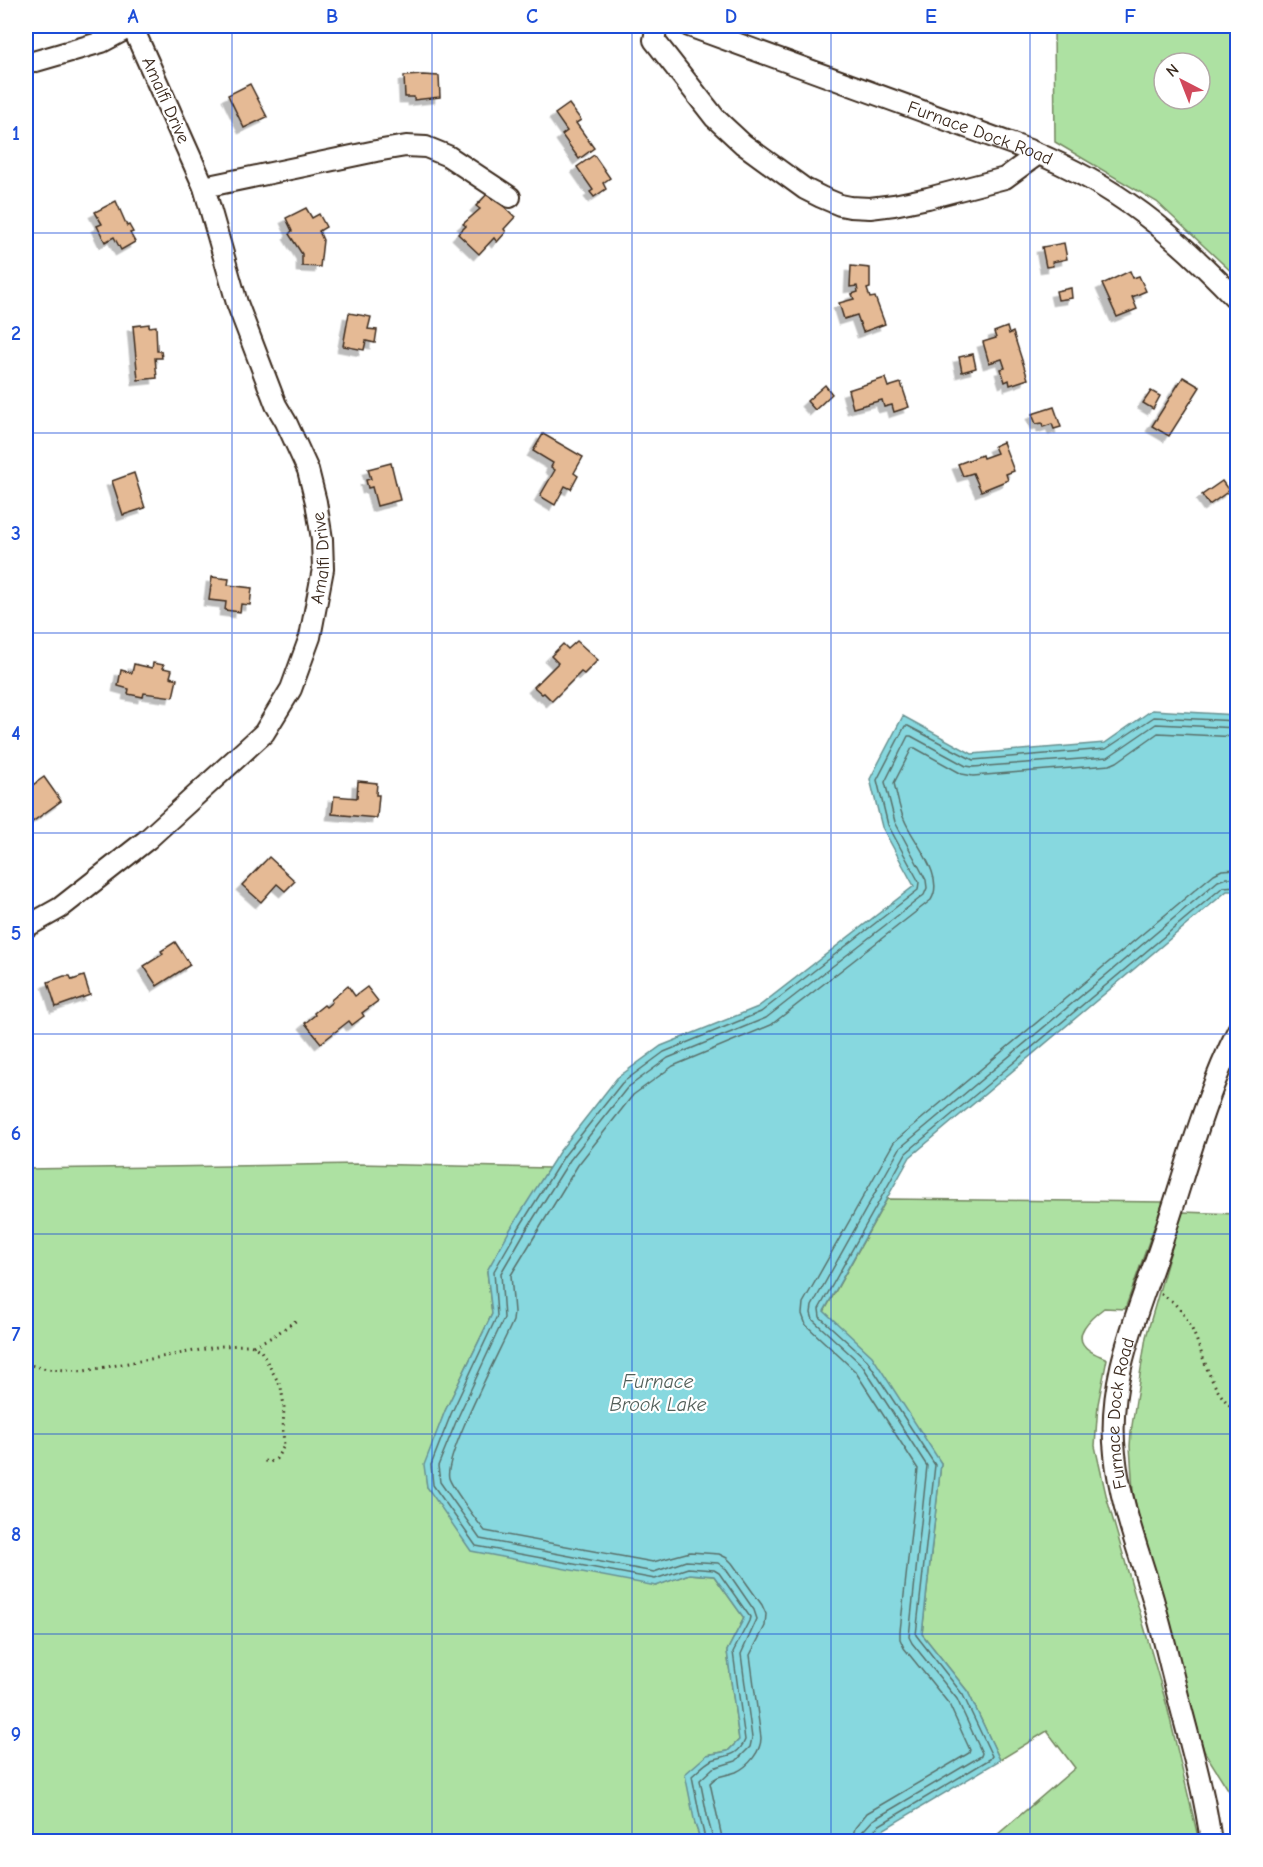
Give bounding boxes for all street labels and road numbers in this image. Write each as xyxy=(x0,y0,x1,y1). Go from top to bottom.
street label: Amalfi Drive xyxy=(137,54,194,147)
street label: Furnace Dock Road xyxy=(905,97,1056,170)
street label: Amalfi Drive xyxy=(307,510,334,606)
street label: Furnace Dock Road xyxy=(1104,1335,1139,1491)

